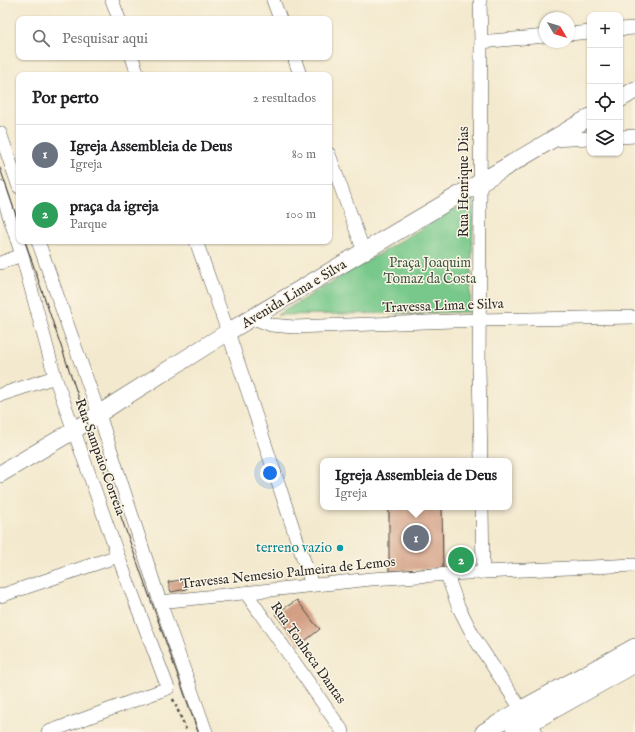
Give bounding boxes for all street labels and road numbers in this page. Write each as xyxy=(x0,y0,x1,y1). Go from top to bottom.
street label: Rua Henrique Dias xyxy=(455,126,473,238)
street label: Avenida Lima e Silva xyxy=(237,255,351,333)
street label: Travessa Lima e Silva xyxy=(382,295,505,317)
street label: Rua Sampaio Correia xyxy=(71,396,130,519)
street label: Travessa Nemesio Palmeira de Lemos xyxy=(180,553,396,593)
street label: Rua Tonheca Dantas xyxy=(266,599,350,707)

